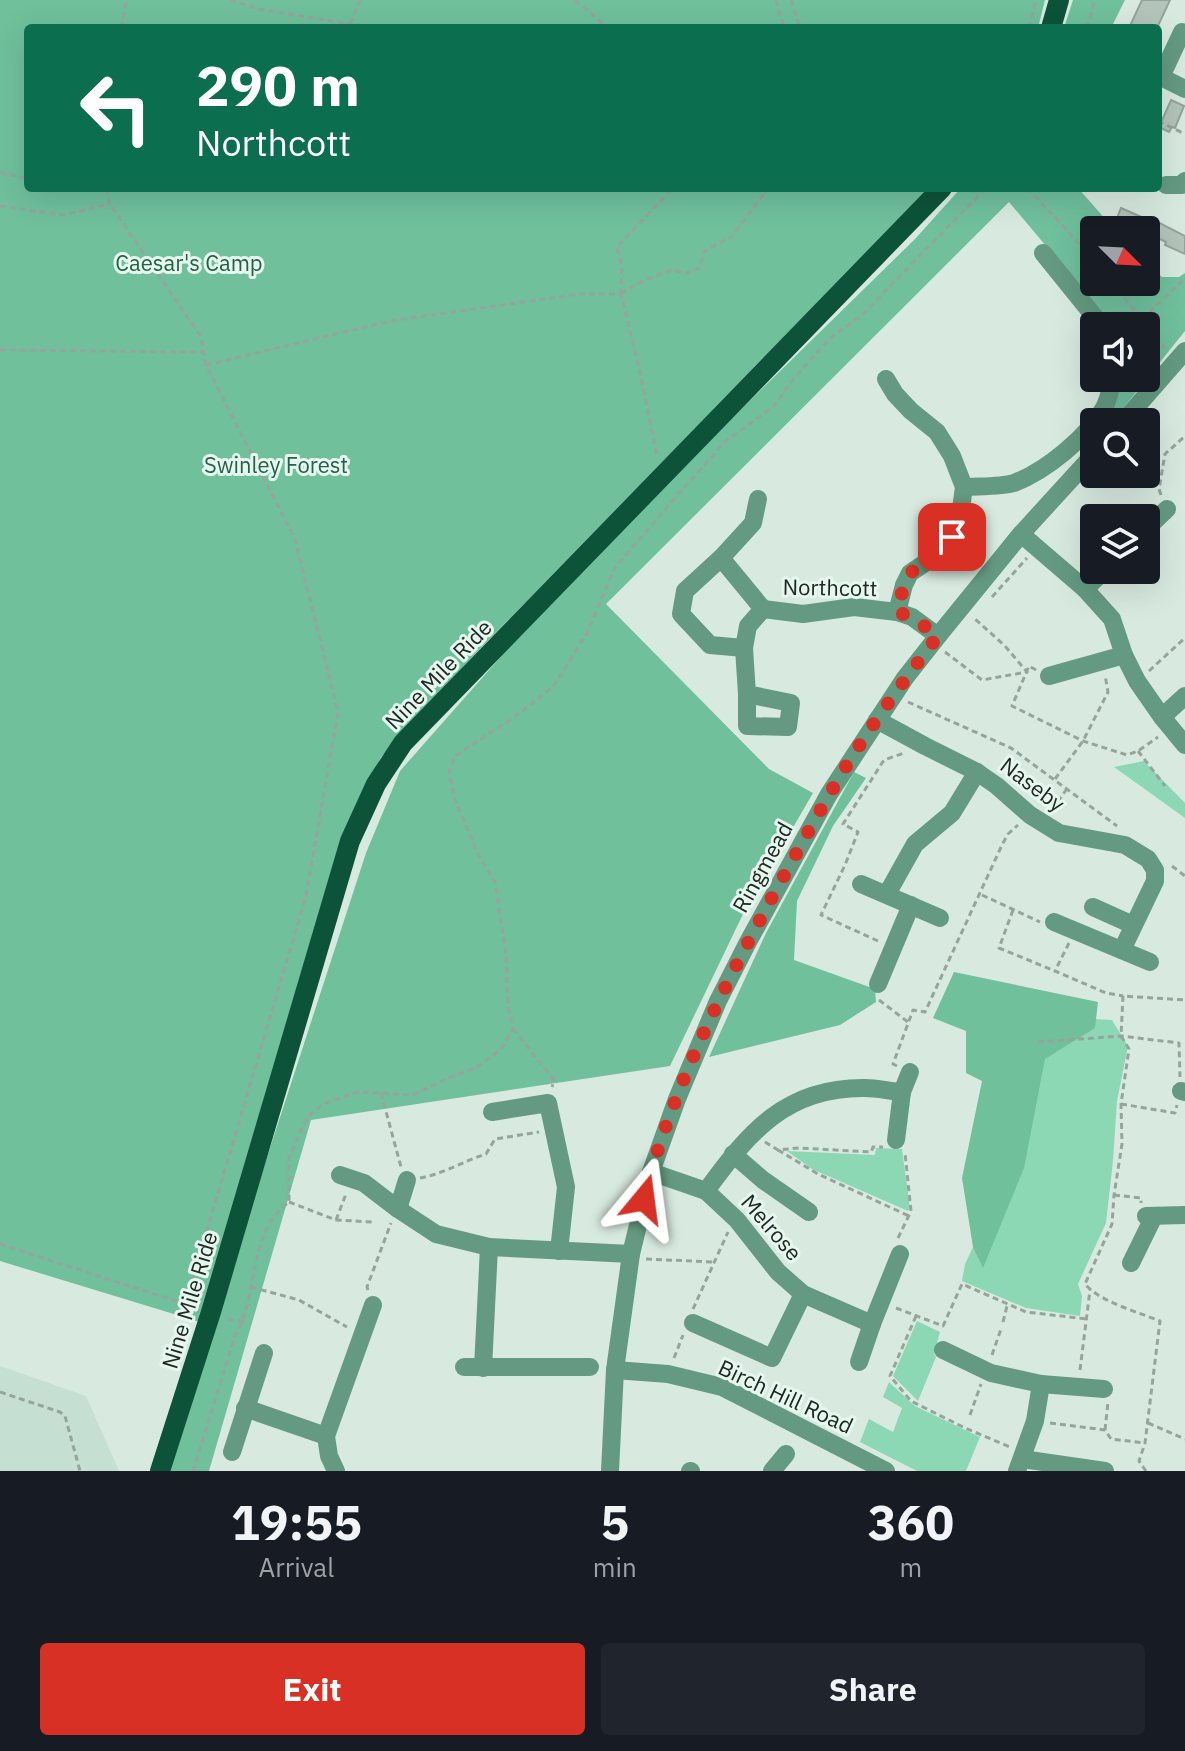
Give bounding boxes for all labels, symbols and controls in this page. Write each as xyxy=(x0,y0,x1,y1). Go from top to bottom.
text: 290 m xyxy=(196,49,360,121)
icon: left xyxy=(64,56,168,160)
text: Northcott xyxy=(196,119,351,166)
north arrow xyxy=(1080,216,1160,296)
map controls xyxy=(1080,216,1160,584)
park label: Caesar's Camp xyxy=(115,248,263,277)
button: sound xyxy=(1080,312,1160,392)
button: search xyxy=(1080,408,1160,488)
park label: Swinley Forest xyxy=(204,450,348,479)
pin xyxy=(918,503,986,571)
button: layers xyxy=(1080,504,1160,584)
icon: arrive xyxy=(930,515,974,559)
street label: Northcott xyxy=(782,572,878,602)
street label: Nine Mile Ride xyxy=(378,613,498,735)
street label: Naseby xyxy=(995,750,1071,818)
street label: Ringmead xyxy=(725,816,799,918)
position arrow xyxy=(602,1157,686,1241)
street label: Melrose xyxy=(735,1188,809,1266)
street label: Nine Mile Ride xyxy=(154,1228,224,1372)
street label: Birch Hill Road xyxy=(714,1352,858,1440)
text: 19:55 xyxy=(231,1491,362,1553)
text: 5 xyxy=(600,1491,629,1553)
text: 360 xyxy=(868,1491,954,1553)
text: Arrival xyxy=(259,1550,334,1584)
text: min xyxy=(593,1550,637,1584)
text: m xyxy=(900,1550,922,1584)
button: Exit xyxy=(40,1643,585,1735)
button: Share xyxy=(601,1643,1145,1735)

